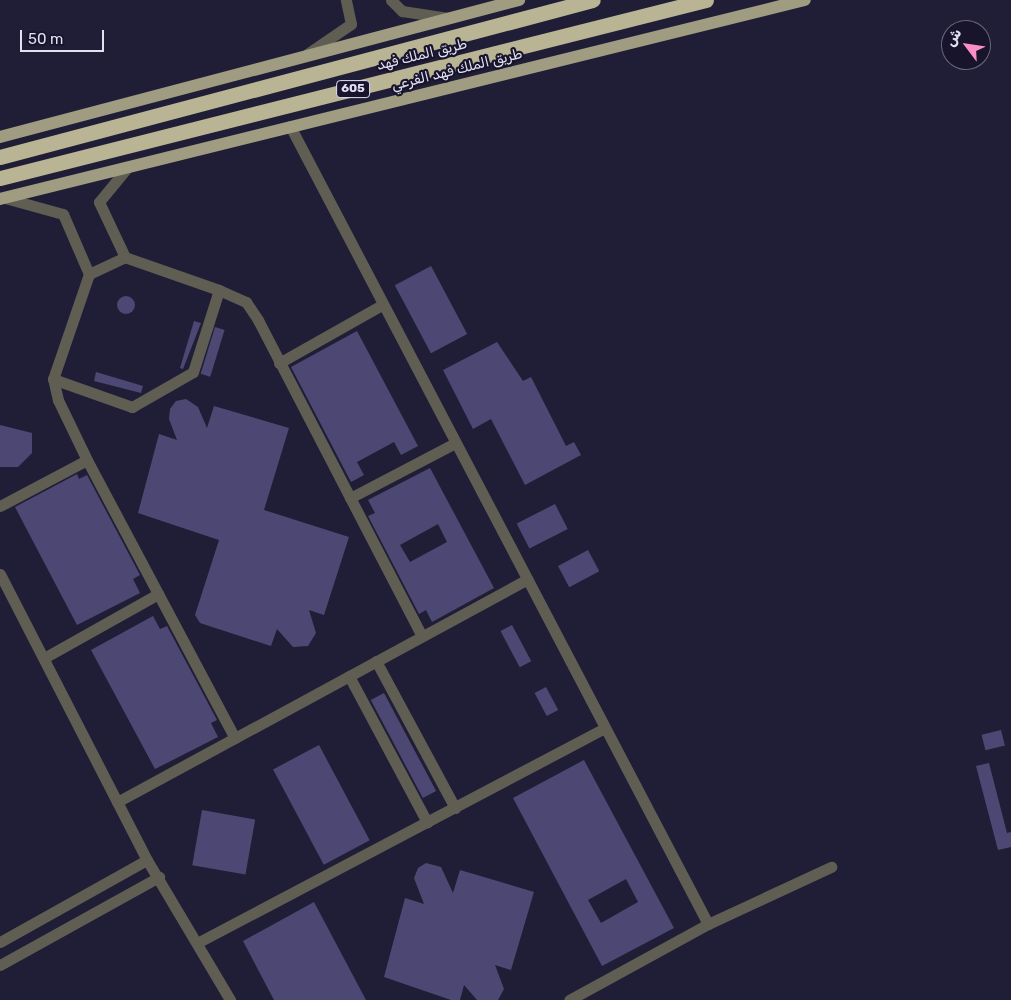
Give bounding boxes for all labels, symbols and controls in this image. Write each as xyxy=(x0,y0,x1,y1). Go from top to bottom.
scale bar xyxy=(22,20,106,52)
north arrow xyxy=(941,20,991,70)
text: ش xyxy=(942,26,965,50)
text: 50 m xyxy=(28,30,63,48)
street label: طريق الملك فهد xyxy=(375,36,469,74)
street label: طريق الملك فهد الفرعي xyxy=(390,46,524,94)
road number: 605 xyxy=(336,80,370,98)

